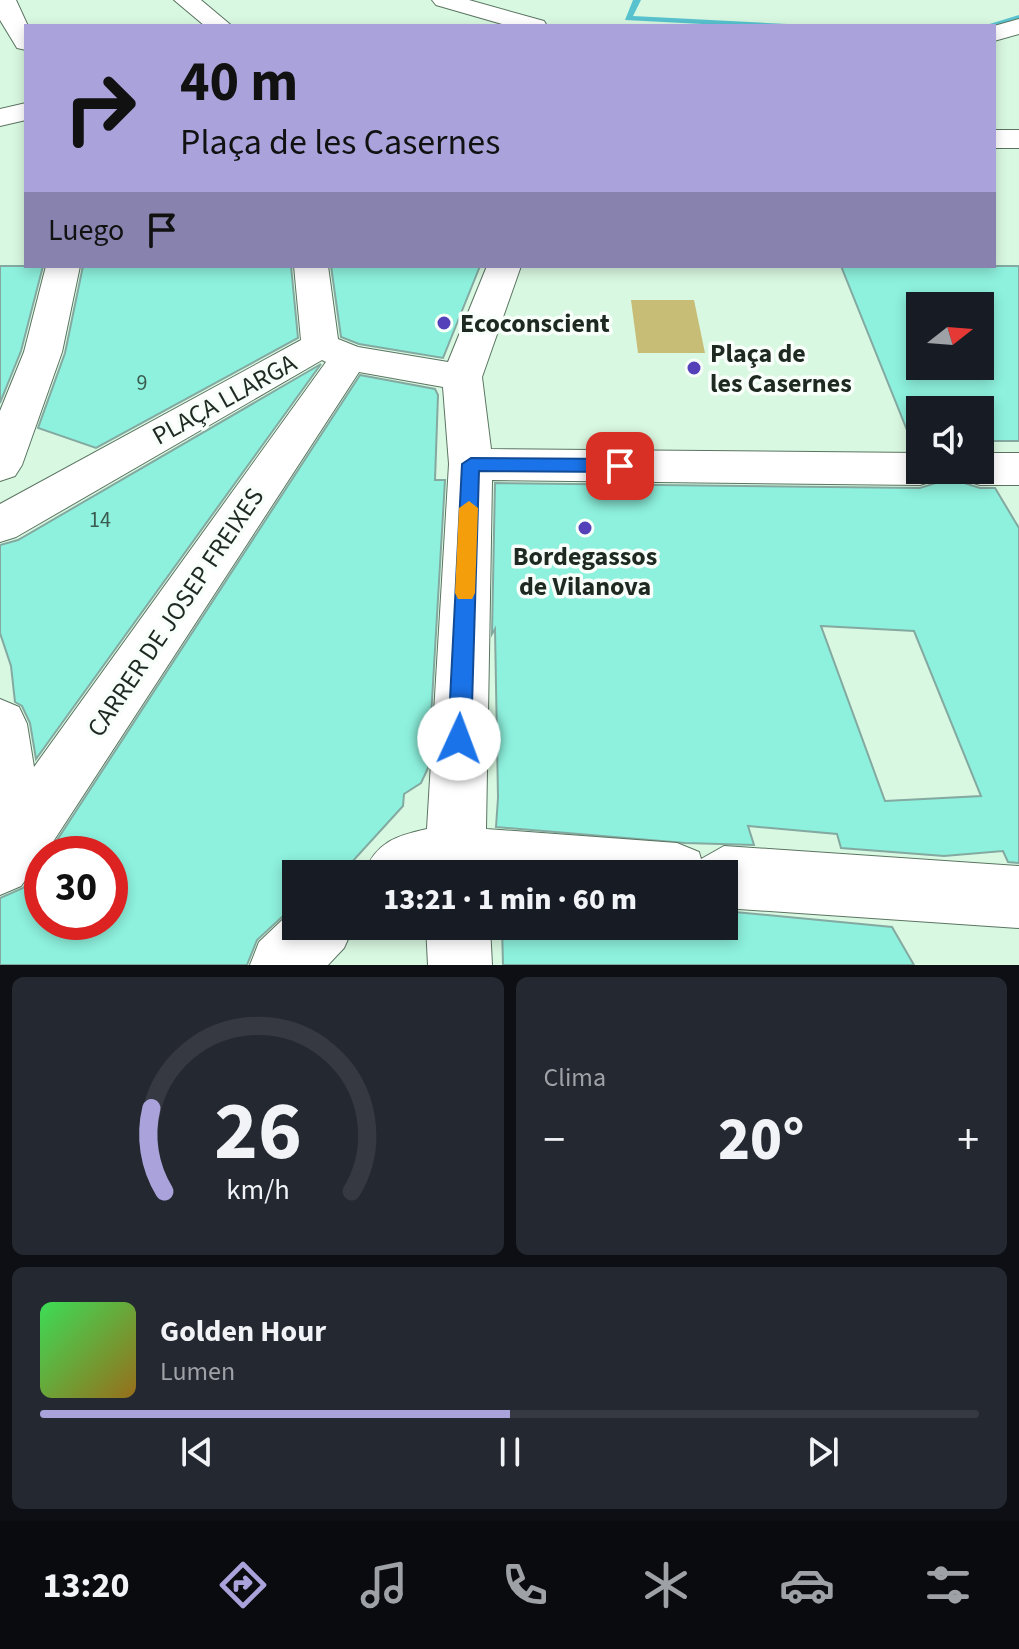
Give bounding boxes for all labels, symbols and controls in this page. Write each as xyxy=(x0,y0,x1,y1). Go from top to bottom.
text: 40 m xyxy=(180,43,298,122)
icon: right xyxy=(48,56,152,160)
text: Plaça de les Casernes xyxy=(180,117,500,168)
icon: arrive xyxy=(140,208,184,252)
text: Luego xyxy=(48,209,124,252)
north arrow xyxy=(906,292,994,380)
map controls xyxy=(906,292,994,484)
place label: Ecoconscient xyxy=(460,305,610,342)
marker: Ecoconscient xyxy=(435,314,453,332)
place label: Plaça de les Casernes xyxy=(710,335,852,402)
street label: PLAÇA LLARGA xyxy=(145,344,304,454)
marker: Plaça de les Casernes xyxy=(685,359,703,377)
house number: 9 xyxy=(137,367,147,399)
button: sound xyxy=(906,396,994,484)
pin xyxy=(586,432,654,500)
icon: arrive xyxy=(598,444,642,488)
street label: CARRER DE JOSEP FREIXES xyxy=(78,480,273,744)
house number: 14 xyxy=(89,504,111,536)
marker: Bordegassos de Vilanova xyxy=(576,519,594,537)
place label: Bordegassos de Vilanova xyxy=(513,538,657,605)
position arrow xyxy=(417,697,501,781)
speed limit sign: 30 xyxy=(24,836,128,940)
text: 13:21 · 1 min · 60 m xyxy=(383,878,637,921)
text: Clima xyxy=(544,1059,606,1096)
text: 26 xyxy=(214,1073,302,1191)
text: 20° xyxy=(718,1098,804,1183)
text: − xyxy=(544,1109,565,1172)
text: + xyxy=(957,1109,979,1172)
text: km/h xyxy=(226,1170,289,1210)
text: Golden Hour xyxy=(160,1310,326,1353)
text: Lumen xyxy=(160,1353,235,1390)
icon: previous xyxy=(175,1430,219,1474)
icon: pause xyxy=(488,1430,532,1474)
icon: next xyxy=(801,1430,845,1474)
icon: directions xyxy=(215,1557,271,1613)
icon: music xyxy=(356,1557,412,1613)
icon: phone xyxy=(497,1557,553,1613)
icon: climate xyxy=(638,1557,694,1613)
icon: car xyxy=(779,1557,835,1613)
icon: filters xyxy=(920,1557,976,1613)
text: 13:20 xyxy=(43,1560,129,1611)

